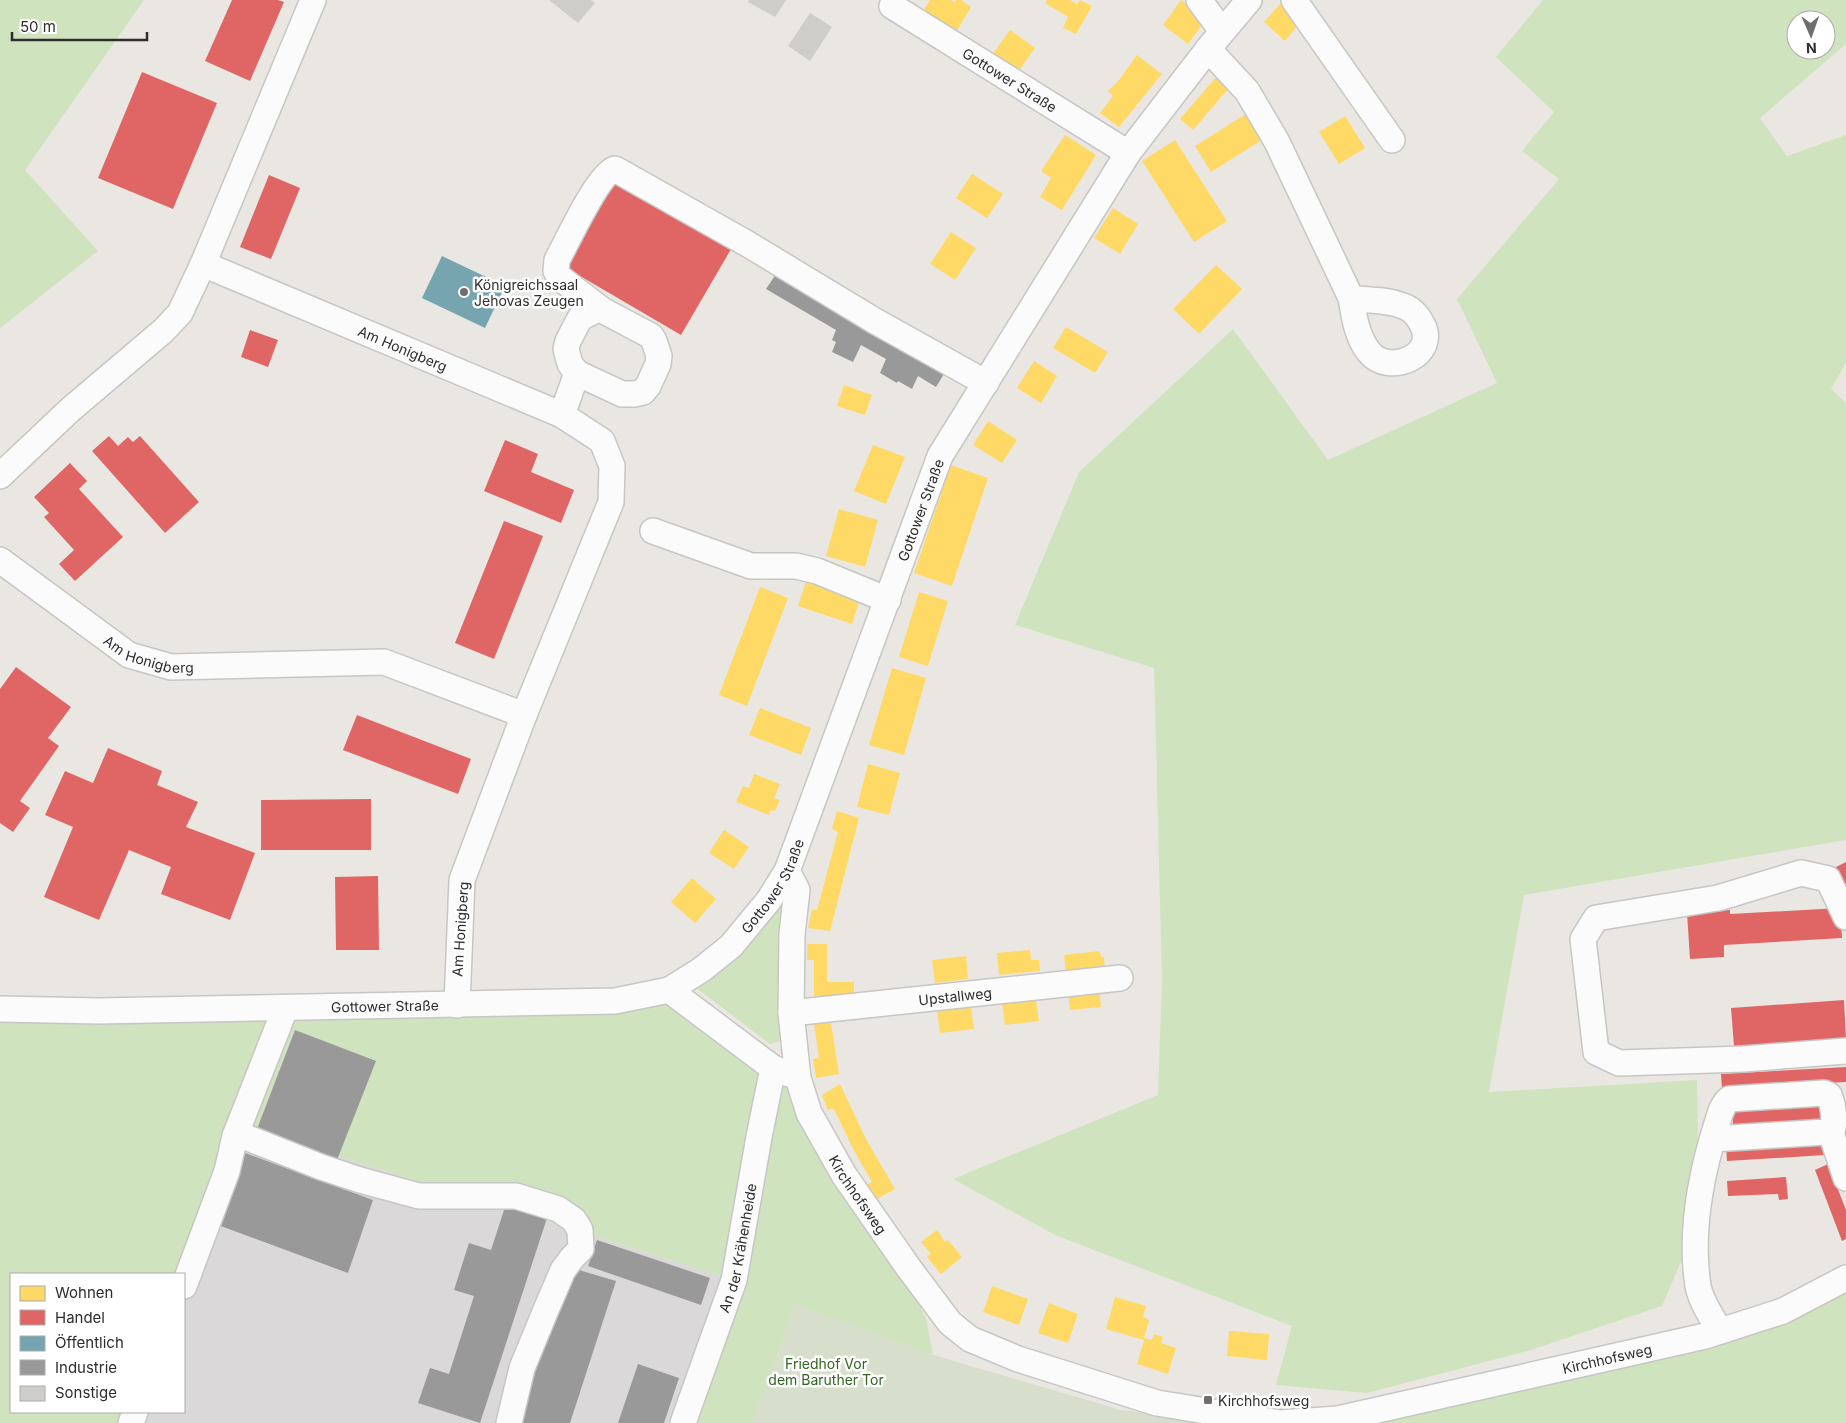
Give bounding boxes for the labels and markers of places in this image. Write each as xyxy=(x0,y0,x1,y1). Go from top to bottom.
place label: Königreichssaal Jehovas Zeugen xyxy=(474,276,584,309)
marker: Königreichssaal Jehovas Zeugen xyxy=(458,286,470,298)
place label: Kirchhofsweg xyxy=(1218,1392,1309,1409)
marker: Kirchhofsweg xyxy=(1202,1394,1214,1406)

